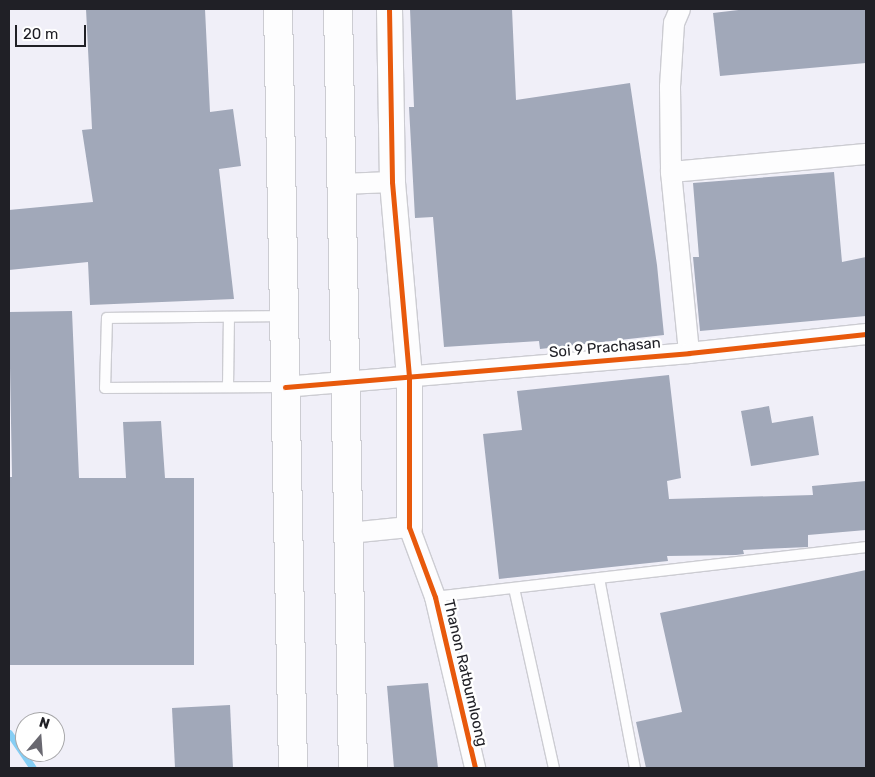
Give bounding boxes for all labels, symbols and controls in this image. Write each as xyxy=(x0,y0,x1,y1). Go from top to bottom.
scale bar xyxy=(18,15,89,47)
text: 20 m xyxy=(23,25,58,43)
street label: Soi 9 Prachasan xyxy=(548,334,662,362)
street label: Thanon Ratbumloong xyxy=(439,598,491,748)
north arrow xyxy=(15,712,65,762)
text: N xyxy=(37,714,52,733)

